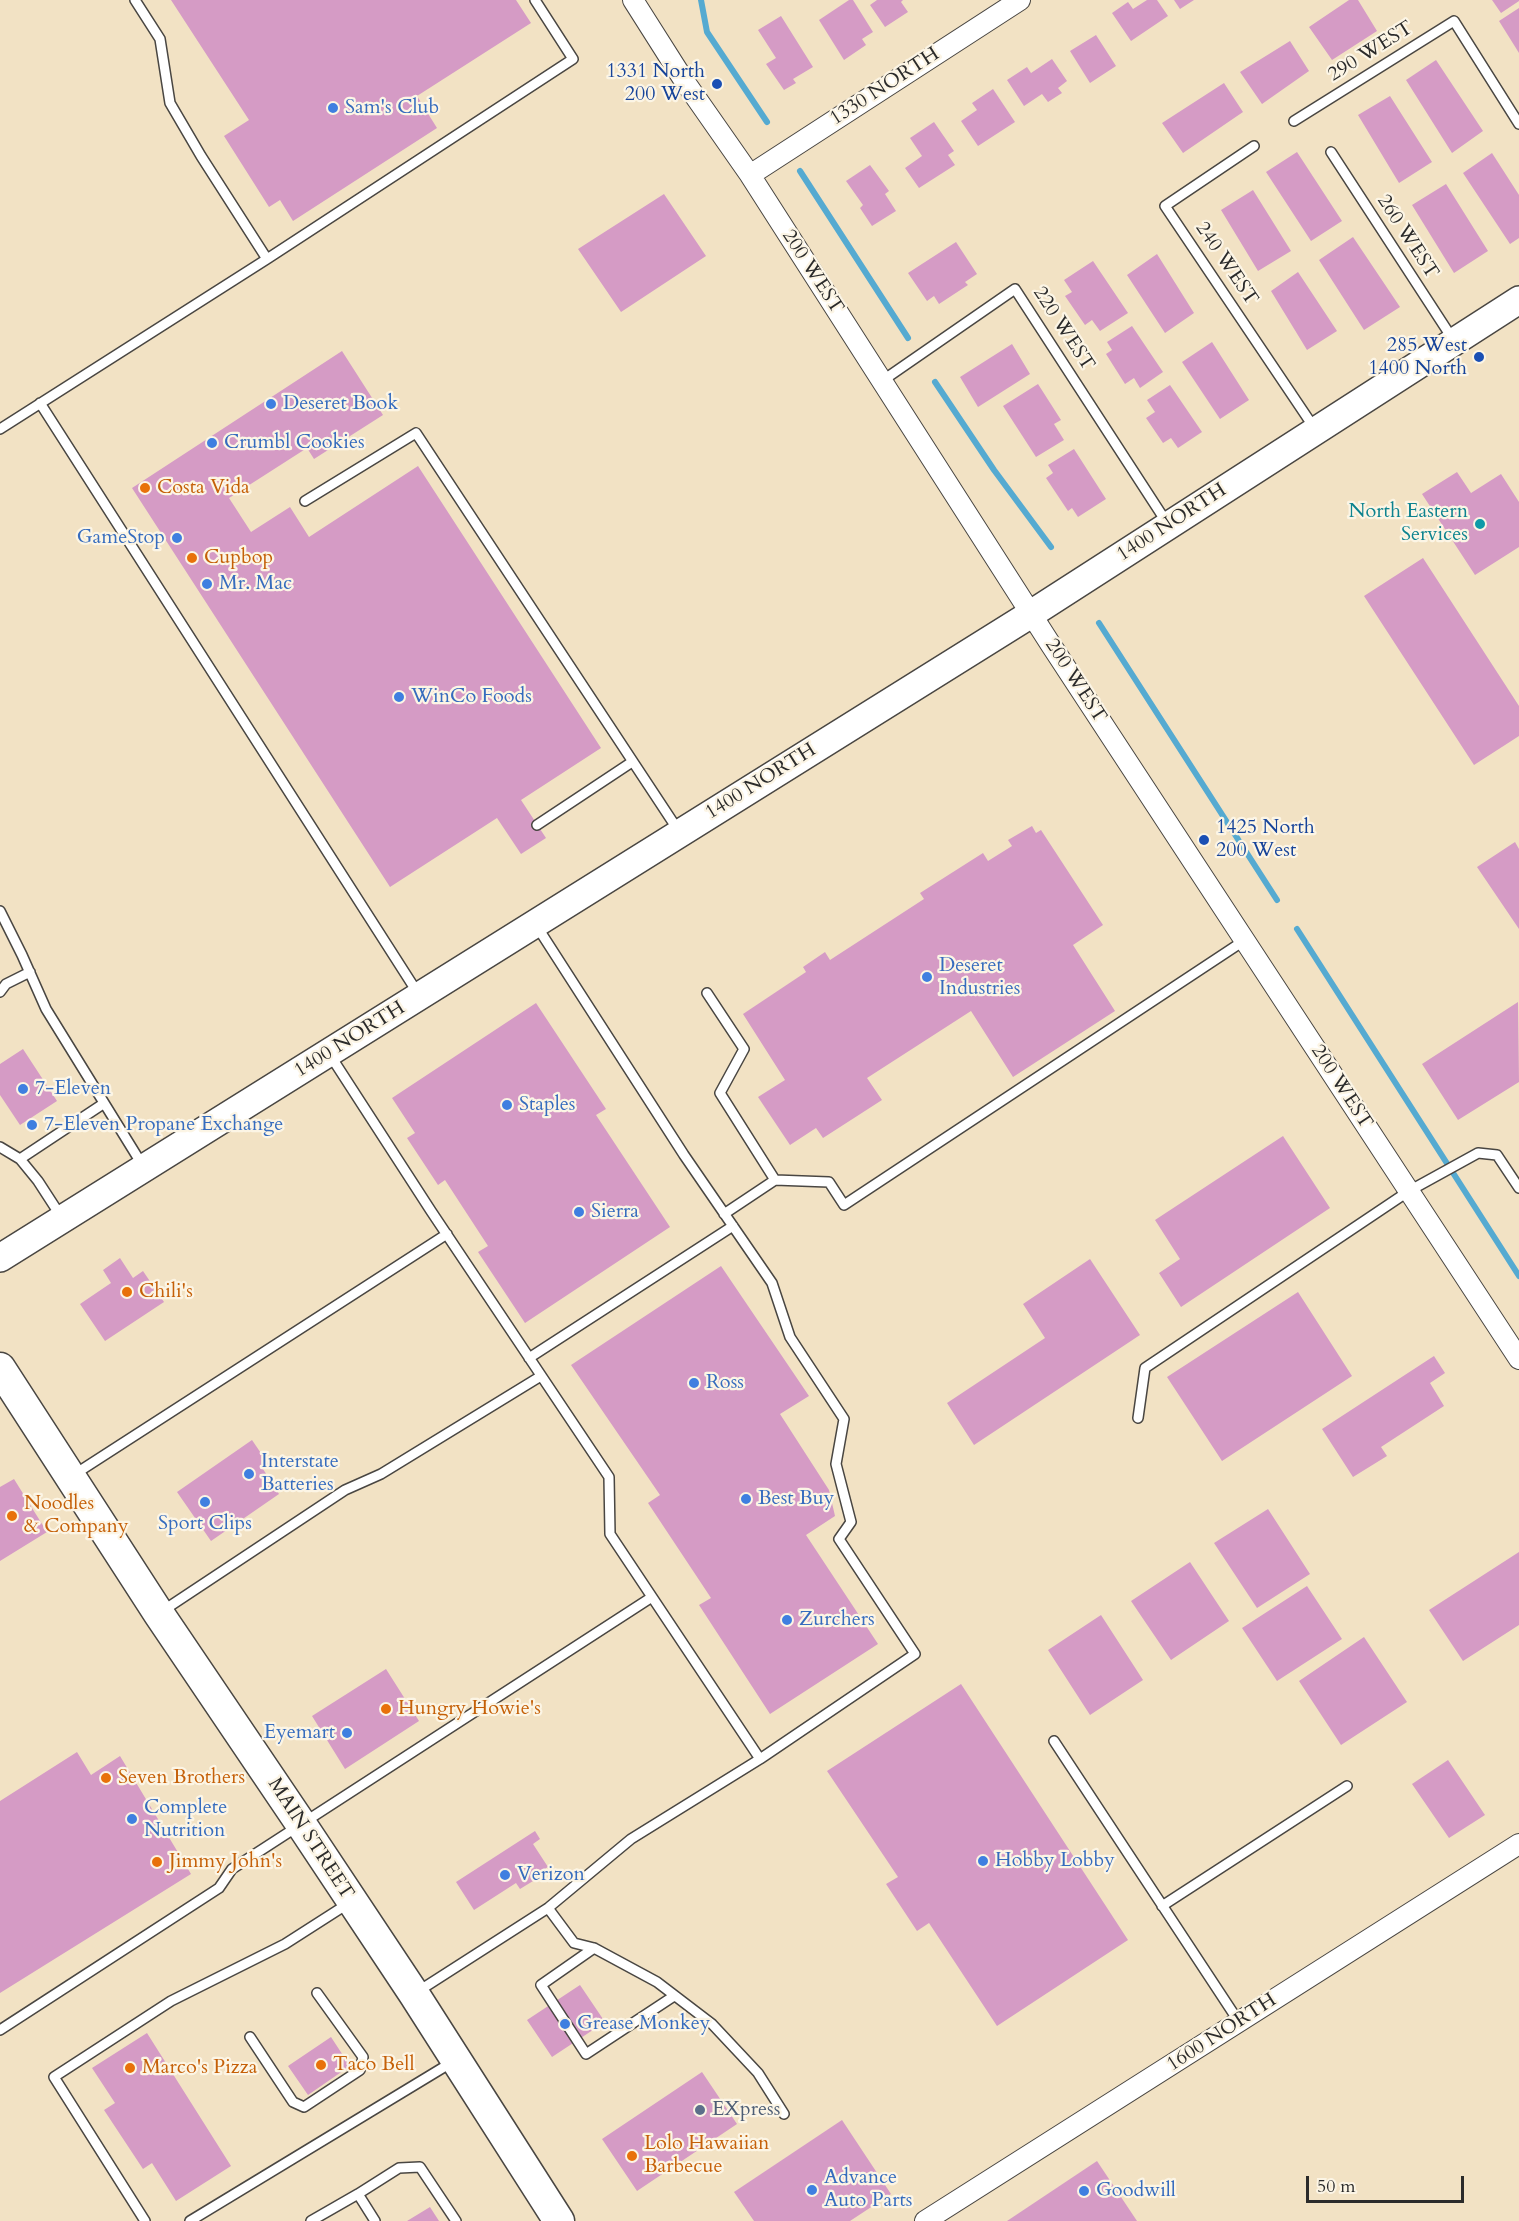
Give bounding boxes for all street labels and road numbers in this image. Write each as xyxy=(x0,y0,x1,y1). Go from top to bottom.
street label: 290 WEST xyxy=(1324,17,1418,87)
street label: 1330 NORTH xyxy=(826,43,944,131)
street label: 260 WEST xyxy=(1371,191,1443,283)
street label: 240 WEST xyxy=(1189,218,1263,310)
street label: 200 WEST xyxy=(776,226,848,318)
street label: 220 WEST xyxy=(1027,283,1099,375)
street label: 1400 NORTH xyxy=(1113,479,1231,567)
street label: 200 WEST xyxy=(1039,635,1111,727)
street label: 1400 NORTH xyxy=(701,738,821,826)
street label: 1400 NORTH xyxy=(290,996,410,1084)
street label: 200 WEST xyxy=(1305,1041,1377,1133)
street label: MAIN STREET xyxy=(262,1774,358,1904)
street label: 1600 NORTH xyxy=(1163,1989,1281,2077)

